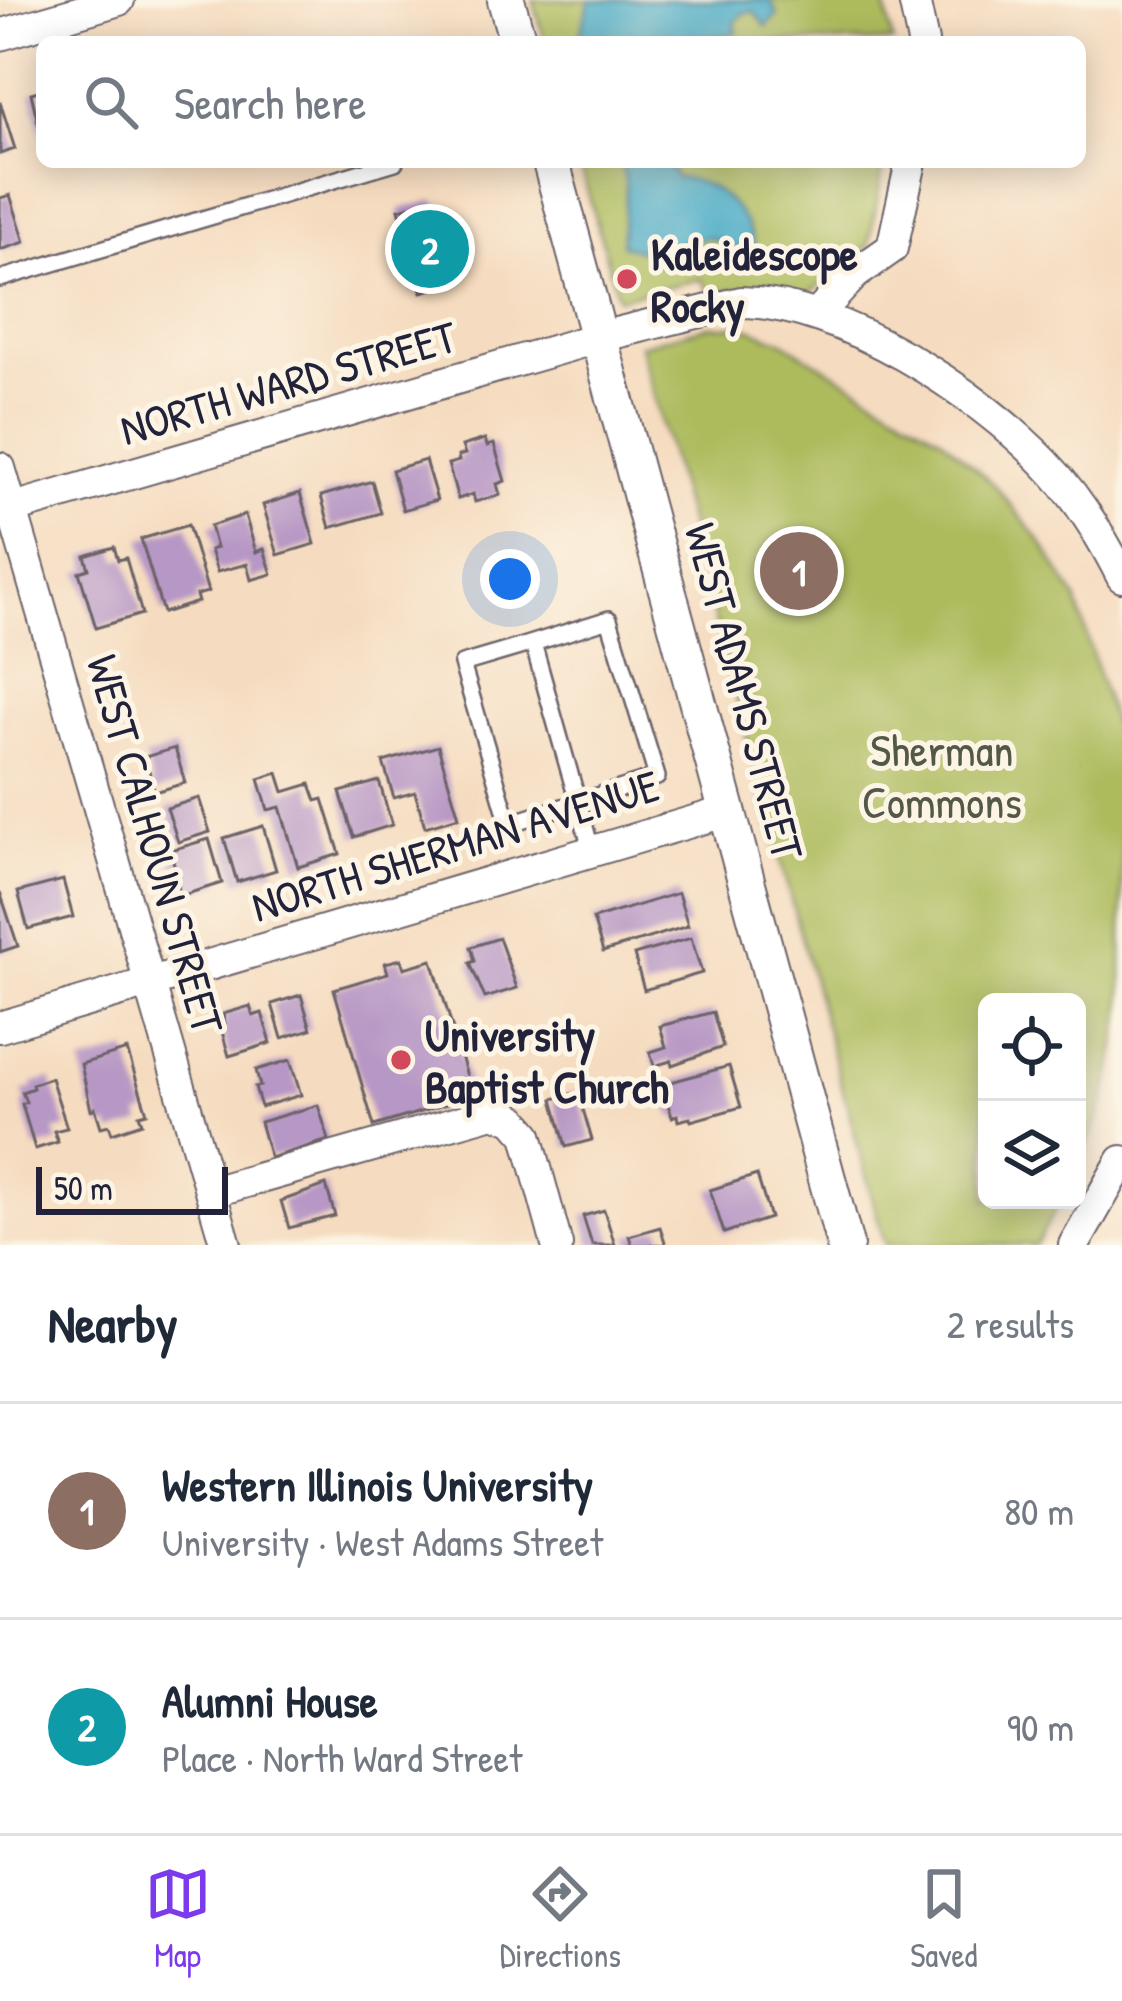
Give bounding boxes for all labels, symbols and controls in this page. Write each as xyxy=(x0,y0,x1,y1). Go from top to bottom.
search box xyxy=(36,36,1086,168)
icon: search xyxy=(78,69,144,135)
text: Search here xyxy=(174,72,366,133)
pin: 2 xyxy=(391,204,469,294)
place label: Kaleidescope Rocky xyxy=(651,223,858,337)
marker: Kaleidescope Rocky xyxy=(614,266,640,292)
street label: NORTH WARD STREET xyxy=(113,305,464,459)
street label: WEST ADAMS STREET xyxy=(671,516,819,867)
pin: 1 xyxy=(760,526,838,616)
your location xyxy=(480,549,540,609)
street label: WEST CALHOUN STREET xyxy=(73,648,239,1041)
park label: Sherman Commons xyxy=(862,719,1022,832)
street label: NORTH SHERMAN AVENUE xyxy=(244,754,666,936)
map controls xyxy=(978,993,1086,1209)
button: locate xyxy=(978,993,1086,1101)
place label: University Baptist Church xyxy=(425,1004,669,1118)
marker: University Baptist Church xyxy=(388,1047,414,1073)
button: layers xyxy=(978,1101,1086,1209)
scale bar xyxy=(36,1161,228,1214)
text: 50 m xyxy=(54,1166,113,1210)
text: Nearby xyxy=(48,1289,178,1358)
text: 2 results xyxy=(947,1297,1074,1350)
text: Western Illinois University xyxy=(162,1454,593,1515)
text: 1 xyxy=(80,1484,94,1537)
text: 80 m xyxy=(1004,1484,1074,1537)
text: University · West Adams Street xyxy=(162,1515,603,1568)
text: Alumni House xyxy=(162,1670,378,1731)
text: 2 xyxy=(78,1700,96,1753)
text: 90 m xyxy=(1007,1700,1074,1753)
text: Place · North Ward Street xyxy=(162,1731,522,1784)
tab: Map xyxy=(145,1861,211,1977)
tab: Directions xyxy=(500,1861,621,1977)
tab: Saved xyxy=(910,1861,977,1977)

